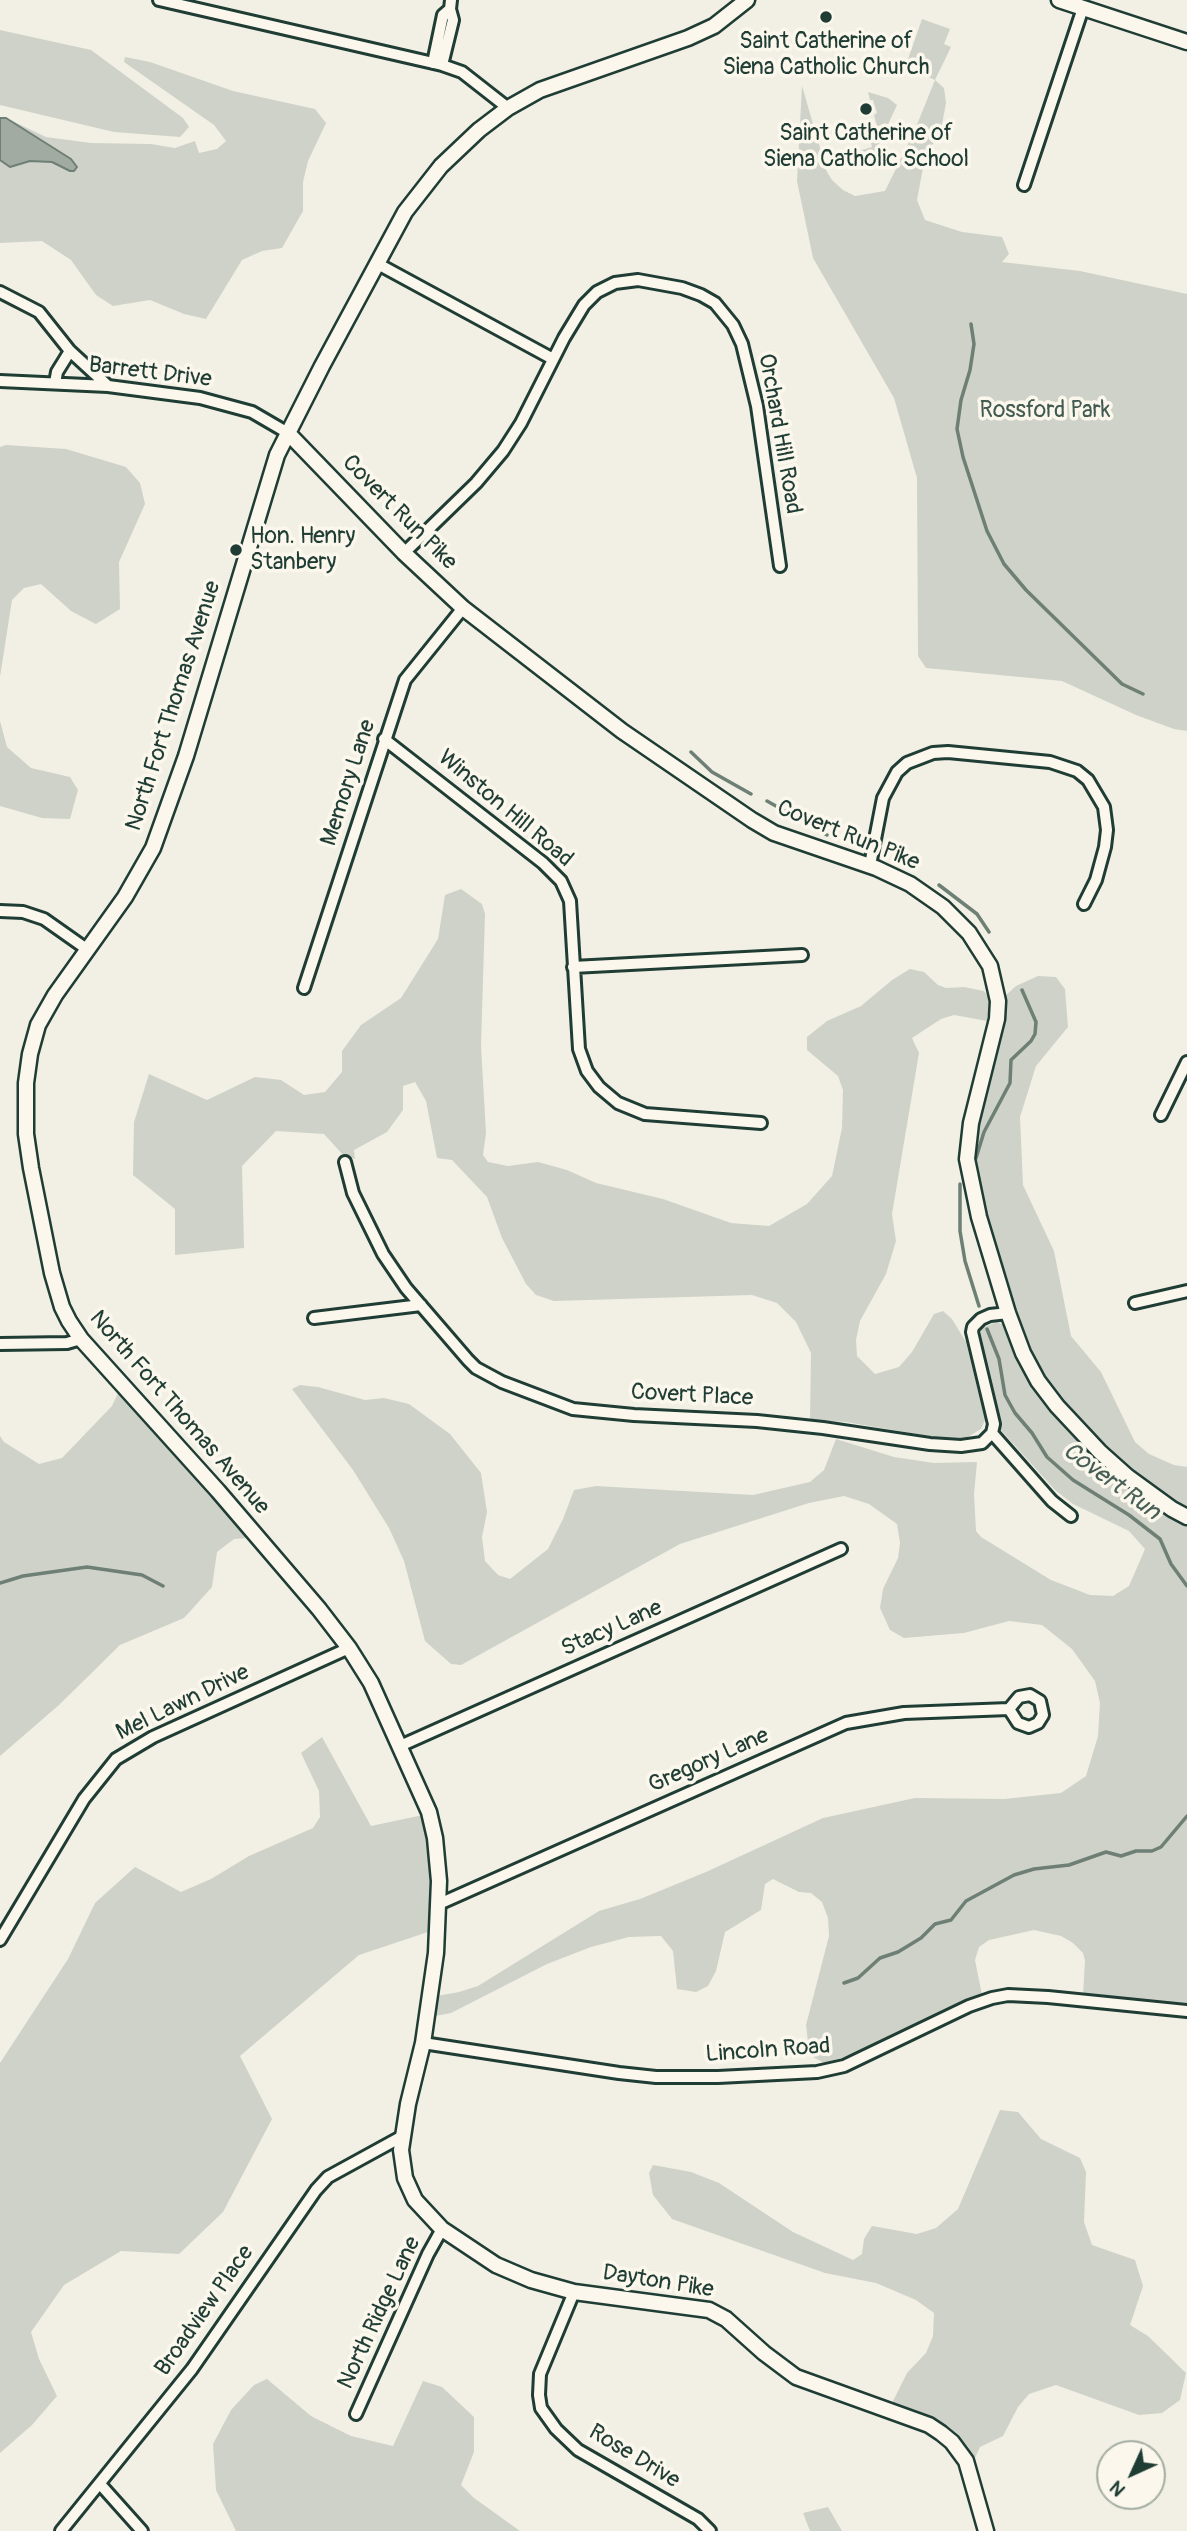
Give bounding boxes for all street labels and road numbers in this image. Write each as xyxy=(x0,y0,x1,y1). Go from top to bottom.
street label: Barrett Drive xyxy=(87,352,213,394)
street label: Orchard Hill Road xyxy=(751,352,807,516)
street label: Covert Run Pike xyxy=(336,450,462,576)
street label: North Fort Thomas Avenue xyxy=(121,578,227,834)
street label: Memory Lane xyxy=(316,717,382,849)
street label: Winston Hill Road xyxy=(432,744,578,874)
street label: Covert Run Pike xyxy=(773,795,923,877)
street label: North Fort Thomas Avenue xyxy=(83,1305,275,1521)
street label: Covert Place xyxy=(630,1379,754,1413)
street label: Stacy Lane xyxy=(557,1595,667,1663)
street label: Mel Lawn Drive xyxy=(112,1659,254,1747)
street label: Gregory Lane xyxy=(645,1722,773,1800)
street label: Lincoln Road xyxy=(705,2033,831,2069)
street label: North Ridge Lane xyxy=(333,2232,427,2394)
street label: Broadview Place xyxy=(150,2240,260,2382)
street label: Dayton Pike xyxy=(601,2260,715,2304)
street label: Rose Drive xyxy=(583,2419,685,2495)

